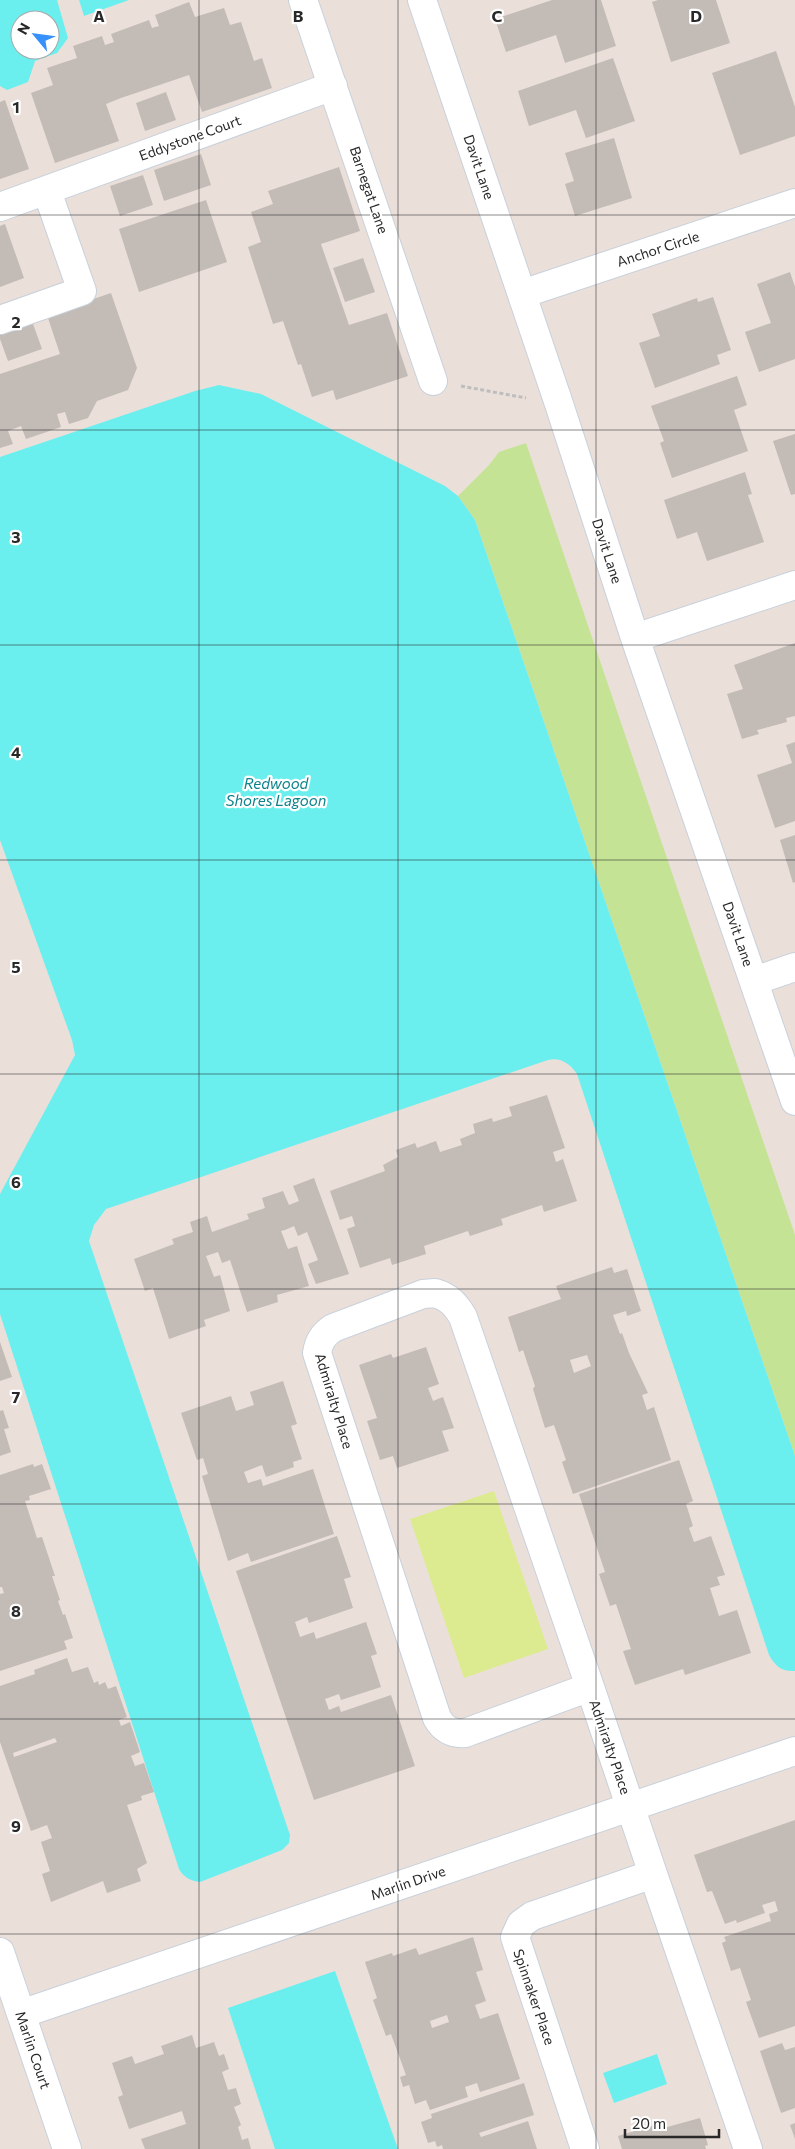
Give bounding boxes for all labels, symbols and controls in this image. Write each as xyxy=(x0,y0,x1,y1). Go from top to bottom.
text: A xyxy=(93,6,105,25)
text: B xyxy=(293,6,304,25)
text: C xyxy=(492,6,503,25)
text: D xyxy=(690,6,702,25)
north arrow xyxy=(10,10,60,60)
text: N xyxy=(13,20,33,37)
text: 1 xyxy=(12,97,20,116)
street label: Eddystone Court xyxy=(137,111,243,164)
street label: Davit Lane xyxy=(460,132,498,201)
street label: Barnegat Lane xyxy=(347,144,392,236)
street label: Anchor Circle xyxy=(614,227,701,270)
text: 2 xyxy=(11,312,21,331)
street label: Davit Lane xyxy=(589,516,626,586)
text: 3 xyxy=(11,527,21,546)
text: 4 xyxy=(11,742,21,761)
water label: Redwood Shores Lagoon xyxy=(226,774,326,809)
street label: Davit Lane xyxy=(719,899,757,968)
text: 5 xyxy=(11,957,21,976)
text: 6 xyxy=(11,1172,21,1191)
street label: Admiralty Place xyxy=(312,1351,357,1451)
text: 7 xyxy=(12,1387,21,1406)
text: 8 xyxy=(11,1601,21,1620)
street label: Admiralty Place xyxy=(586,1697,635,1797)
text: 9 xyxy=(11,1816,21,1835)
street label: Marlin Drive xyxy=(368,1862,447,1903)
street label: Spinnaker Place xyxy=(510,1947,559,2047)
street label: Marlin Court xyxy=(12,2009,55,2091)
scale bar xyxy=(625,2106,719,2138)
text: 20 m xyxy=(632,2114,666,2132)

